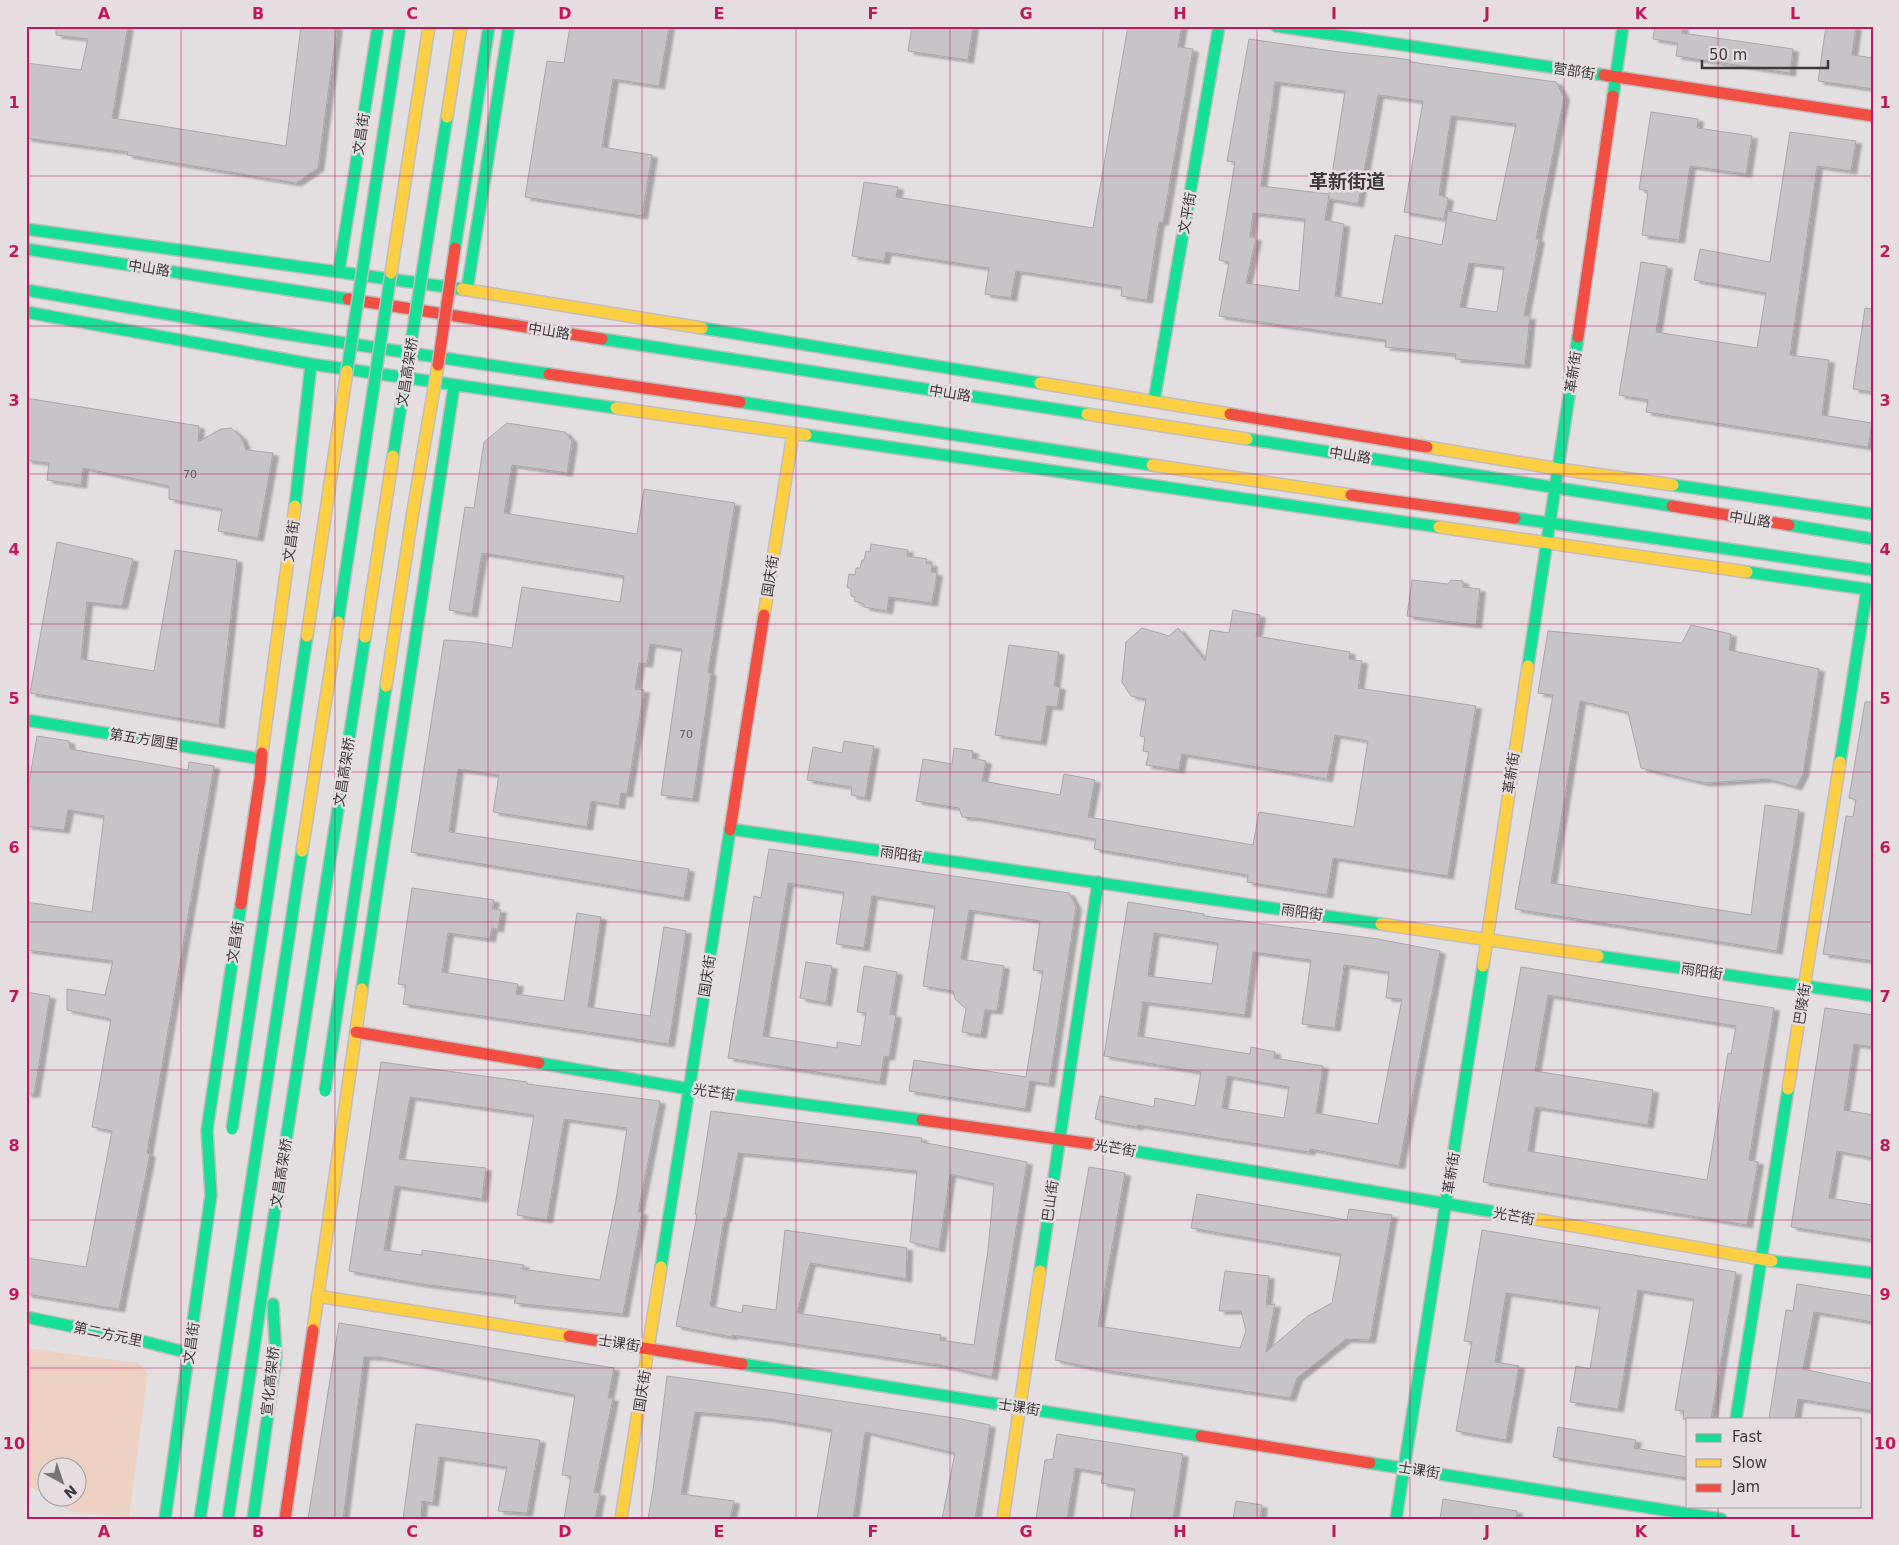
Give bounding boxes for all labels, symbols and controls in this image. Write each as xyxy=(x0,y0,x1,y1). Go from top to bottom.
text: A xyxy=(98,4,111,23)
text: B xyxy=(252,4,264,23)
text: C xyxy=(406,4,418,23)
text: D xyxy=(558,4,572,23)
text: E xyxy=(714,4,724,23)
text: F xyxy=(868,4,878,23)
text: G xyxy=(1019,4,1033,23)
text: H xyxy=(1173,4,1187,23)
text: I xyxy=(1331,4,1337,23)
text: J xyxy=(1483,4,1490,23)
text: K xyxy=(1635,4,1648,23)
text: L xyxy=(1790,4,1800,23)
scale bar xyxy=(1702,38,1828,70)
text: 50 m xyxy=(1709,46,1747,64)
street label: 营部街 xyxy=(1552,60,1596,82)
text: 1 xyxy=(8,93,20,112)
text: 1 xyxy=(1879,93,1891,112)
street label: 文昌街 xyxy=(350,112,372,156)
district label: 革新街道 xyxy=(1309,170,1385,192)
street label: 文平街 xyxy=(1175,191,1199,235)
text: 2 xyxy=(8,242,20,261)
text: 2 xyxy=(1879,242,1891,261)
street label: 中山路 xyxy=(127,257,171,279)
street label: 中山路 xyxy=(527,320,571,342)
street label: 文昌高架桥 xyxy=(394,336,420,408)
street label: 革新街 xyxy=(1562,350,1584,394)
street label: 中山路 xyxy=(928,382,972,404)
text: 3 xyxy=(8,391,20,410)
text: 3 xyxy=(1879,391,1891,410)
street label: 中山路 xyxy=(1328,444,1372,466)
house number: 70 xyxy=(183,468,197,481)
street label: 中山路 xyxy=(1728,508,1772,530)
street label: 文昌街 xyxy=(280,519,302,563)
text: 4 xyxy=(8,540,20,559)
text: 4 xyxy=(1879,540,1891,559)
street label: 国庆街 xyxy=(759,554,781,598)
text: 5 xyxy=(8,689,20,708)
text: 5 xyxy=(1879,689,1891,708)
street label: 第五方圆里 xyxy=(108,726,180,752)
house number: 70 xyxy=(679,728,693,741)
street label: 文昌高架桥 xyxy=(331,736,357,808)
street label: 革新街 xyxy=(1500,751,1522,795)
text: 6 xyxy=(8,838,20,857)
text: 6 xyxy=(1879,838,1891,857)
street label: 雨阳街 xyxy=(879,843,923,865)
street label: 雨阳街 xyxy=(1280,901,1324,923)
street label: 文昌街 xyxy=(224,920,246,964)
street label: 国庆街 xyxy=(696,954,718,998)
street label: 雨阳街 xyxy=(1680,960,1724,982)
street label: 巴陵街 xyxy=(1791,982,1813,1026)
text: 7 xyxy=(8,987,20,1006)
text: 7 xyxy=(1879,987,1891,1006)
street label: 光芒街 xyxy=(692,1081,736,1103)
text: 8 xyxy=(8,1136,20,1155)
text: 8 xyxy=(1879,1136,1891,1155)
street label: 文昌高架桥 xyxy=(268,1137,294,1209)
street label: 光芒街 xyxy=(1093,1137,1137,1159)
street label: 革新街 xyxy=(1440,1151,1462,1195)
street label: 巴山街 xyxy=(1039,1179,1061,1223)
street label: 光芒街 xyxy=(1492,1204,1536,1228)
text: 9 xyxy=(8,1285,20,1304)
text: 9 xyxy=(1879,1285,1891,1304)
street label: 第二方元里 xyxy=(72,1319,144,1349)
street label: 文昌街 xyxy=(180,1321,202,1365)
street label: 士课街 xyxy=(597,1332,641,1354)
street label: 宣化高架桥 xyxy=(258,1345,282,1417)
street label: 国庆街 xyxy=(631,1369,653,1413)
street label: 士课街 xyxy=(997,1396,1041,1418)
legend xyxy=(1686,1418,1862,1508)
text: Fast xyxy=(1732,1428,1762,1446)
text: 10 xyxy=(3,1434,25,1453)
text: 10 xyxy=(1874,1434,1896,1453)
text: Slow xyxy=(1732,1454,1767,1472)
north arrow xyxy=(38,1458,88,1508)
street label: 士课街 xyxy=(1397,1459,1441,1481)
text: Jam xyxy=(1731,1478,1760,1496)
text: N xyxy=(61,1482,80,1502)
text: A xyxy=(98,1522,111,1541)
text: B xyxy=(252,1522,264,1541)
text: C xyxy=(406,1522,418,1541)
text: D xyxy=(558,1522,572,1541)
text: E xyxy=(714,1522,724,1541)
text: F xyxy=(868,1522,878,1541)
text: G xyxy=(1019,1522,1033,1541)
text: H xyxy=(1173,1522,1187,1541)
text: I xyxy=(1331,1522,1337,1541)
text: J xyxy=(1483,1522,1490,1541)
text: K xyxy=(1635,1522,1648,1541)
text: L xyxy=(1790,1522,1800,1541)

